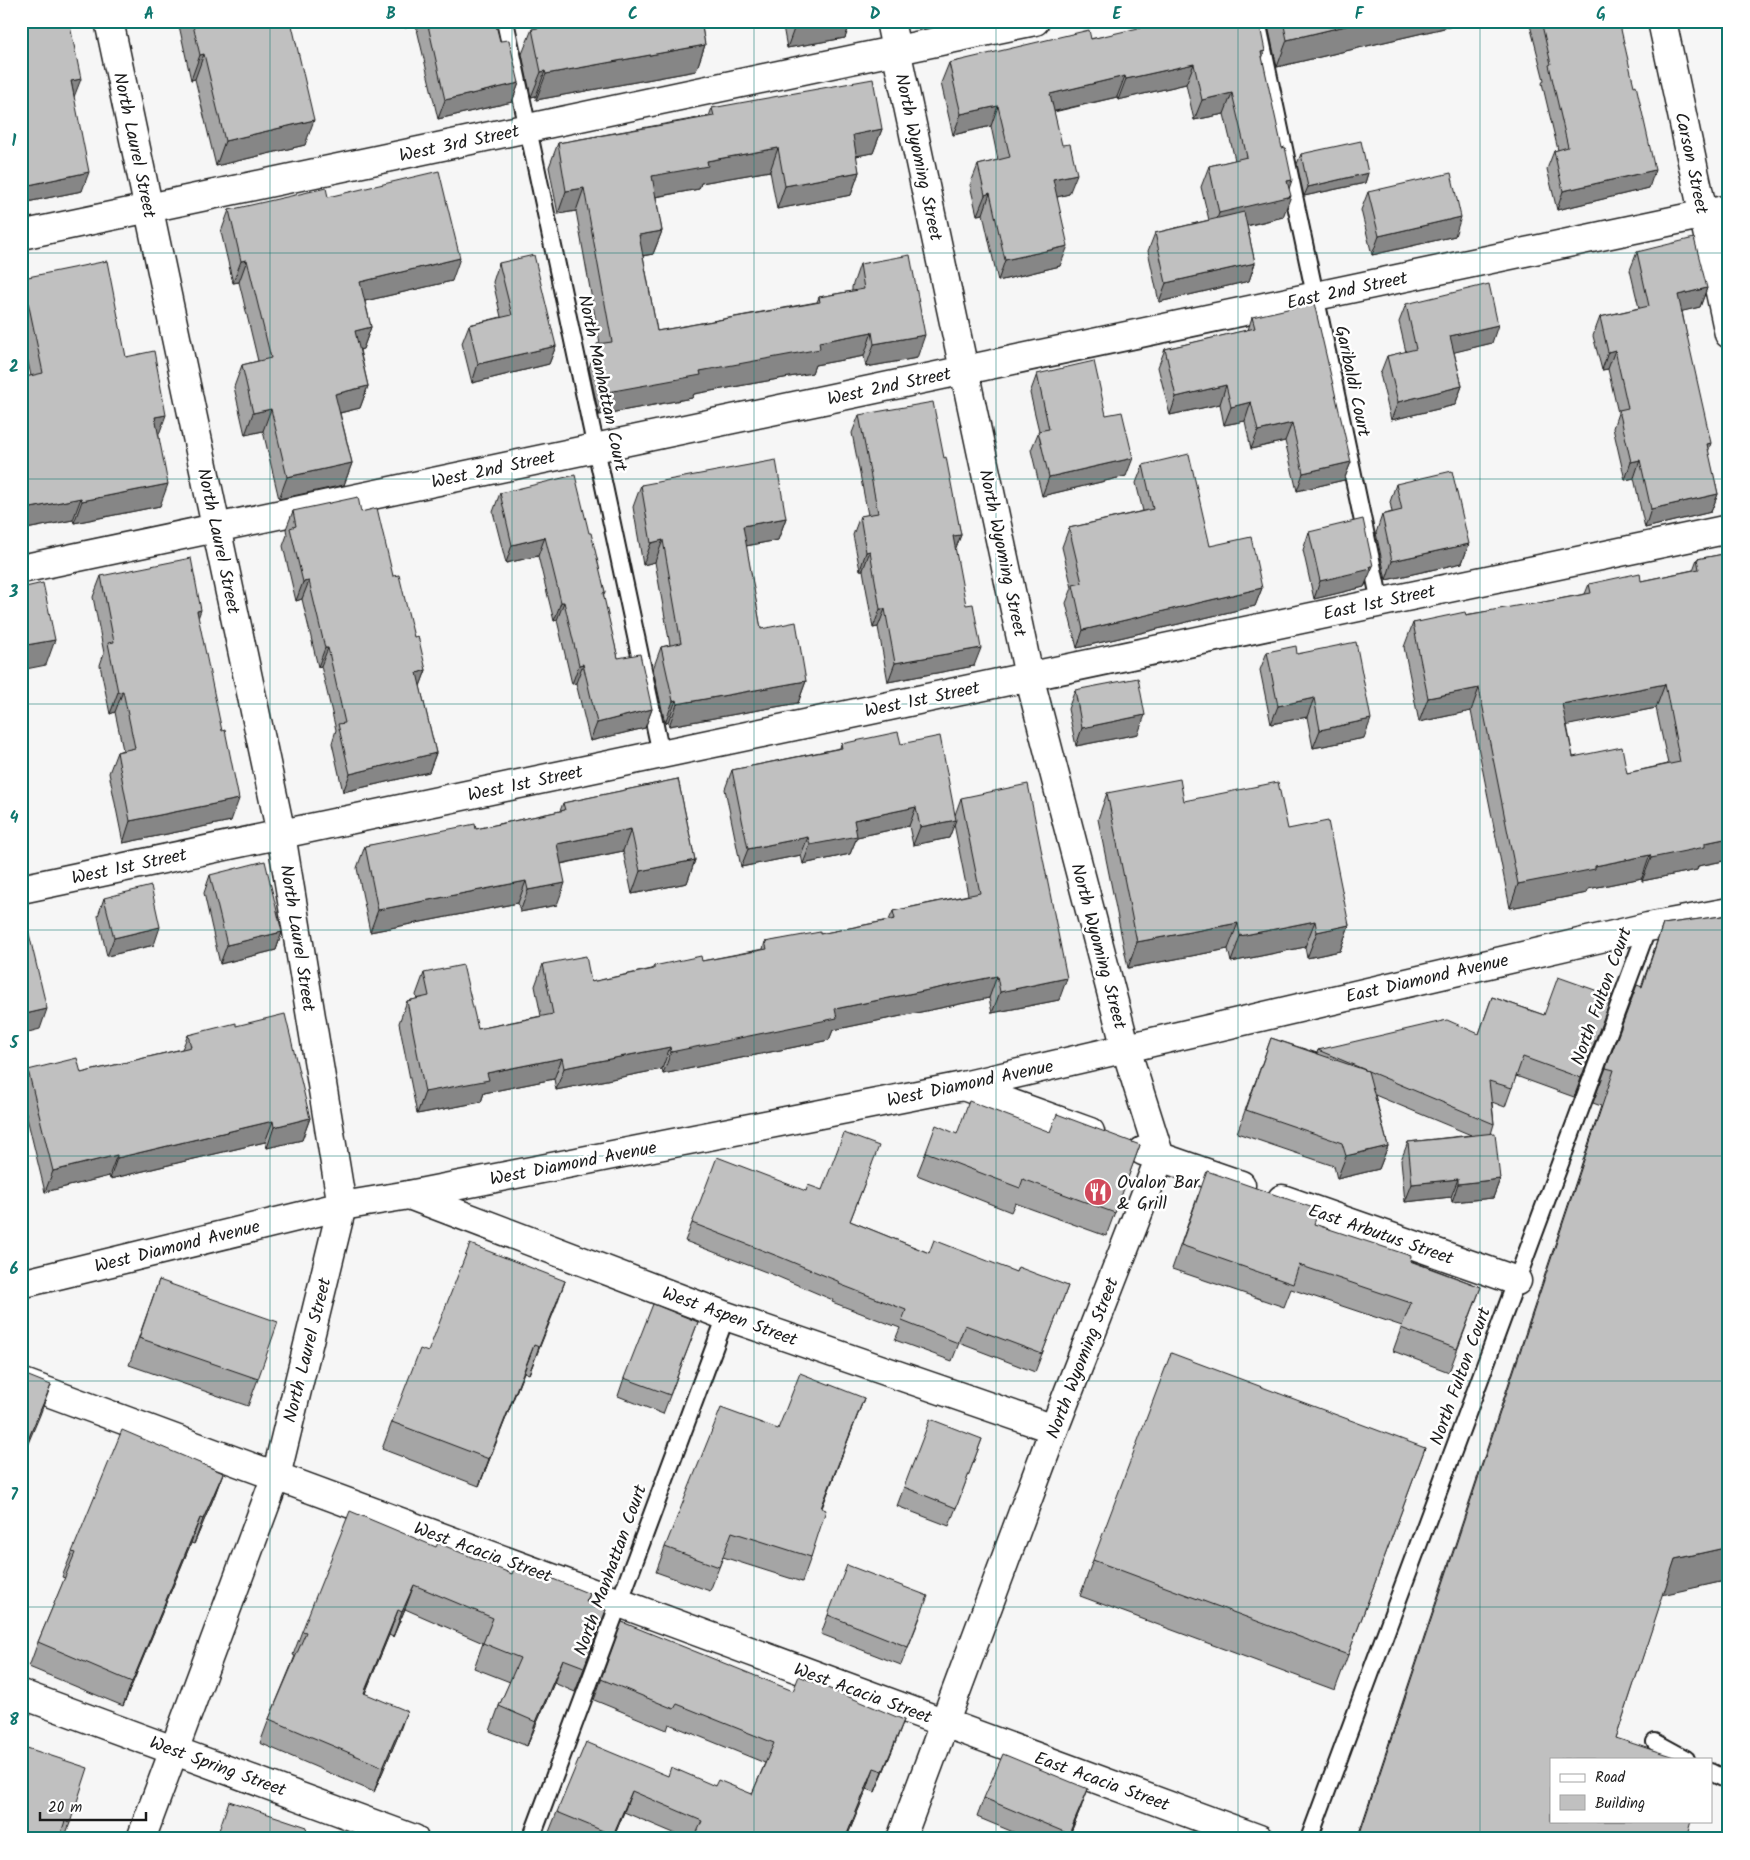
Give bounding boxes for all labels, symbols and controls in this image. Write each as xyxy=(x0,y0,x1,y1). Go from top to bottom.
text: A xyxy=(144,2,154,27)
text: B xyxy=(386,2,396,27)
text: C xyxy=(628,2,638,27)
text: D xyxy=(870,2,881,27)
text: E xyxy=(1113,2,1123,27)
text: F xyxy=(1355,2,1365,27)
text: G xyxy=(1596,2,1606,27)
street label: North Laurel Street xyxy=(104,70,163,222)
street label: North Wyoming Street xyxy=(886,71,950,245)
street label: Carson Street xyxy=(1666,110,1716,218)
street label: West 3rd Street xyxy=(397,117,523,171)
text: 1 xyxy=(12,129,17,154)
street label: East 2nd Street xyxy=(1284,264,1411,318)
street label: North Manhattan Court xyxy=(569,292,635,475)
street label: Garibaldi Court xyxy=(1326,323,1378,441)
text: 2 xyxy=(9,355,19,380)
street label: West 2nd Street xyxy=(825,360,955,415)
street label: West 2nd Street xyxy=(429,443,559,498)
street label: North Laurel Street xyxy=(188,466,247,618)
street label: North Wyoming Street xyxy=(970,467,1034,641)
street label: East 1st Street xyxy=(1321,577,1439,629)
text: 3 xyxy=(9,580,19,605)
street label: West 1st Street xyxy=(862,674,984,727)
street label: West 1st Street xyxy=(465,758,587,811)
text: 4 xyxy=(10,806,19,831)
street label: West 1st Street xyxy=(69,841,191,894)
street label: North Wyoming Street xyxy=(1061,860,1134,1033)
street label: North Laurel Street xyxy=(271,863,323,1015)
street label: North Fulton Court xyxy=(1564,922,1641,1070)
street label: East Diamond Avenue xyxy=(1343,947,1512,1012)
text: 5 xyxy=(9,1031,20,1056)
street label: West Diamond Avenue xyxy=(884,1053,1056,1116)
street label: West Diamond Avenue xyxy=(487,1134,659,1195)
place label: Ovalon Bar & Grill xyxy=(1117,1169,1200,1219)
restaurant icon: Ovalon Bar & Grill xyxy=(1083,1177,1113,1207)
street label: East Arbutus Street xyxy=(1304,1197,1458,1274)
street label: West Diamond Avenue xyxy=(92,1213,263,1282)
text: 6 xyxy=(10,1257,19,1282)
street label: North Wyoming Street xyxy=(1039,1273,1128,1443)
street label: North Laurel Street xyxy=(276,1274,341,1426)
street label: West Aspen Street xyxy=(658,1280,802,1356)
street label: North Fulton Court xyxy=(1423,1302,1500,1450)
street label: North Manhattan Court xyxy=(567,1480,656,1660)
text: 7 xyxy=(10,1483,18,1508)
street label: West Acacia Street xyxy=(409,1515,557,1592)
street label: West Acacia Street xyxy=(789,1656,937,1733)
text: 8 xyxy=(9,1708,19,1733)
street label: West Spring Street xyxy=(145,1729,291,1806)
street label: East Acacia Street xyxy=(1030,1745,1174,1821)
legend xyxy=(1550,1758,1712,1822)
text: Road xyxy=(1595,1766,1626,1790)
scale bar xyxy=(40,1790,146,1822)
text: Building xyxy=(1595,1792,1645,1816)
text: 20 m xyxy=(48,1796,82,1820)

